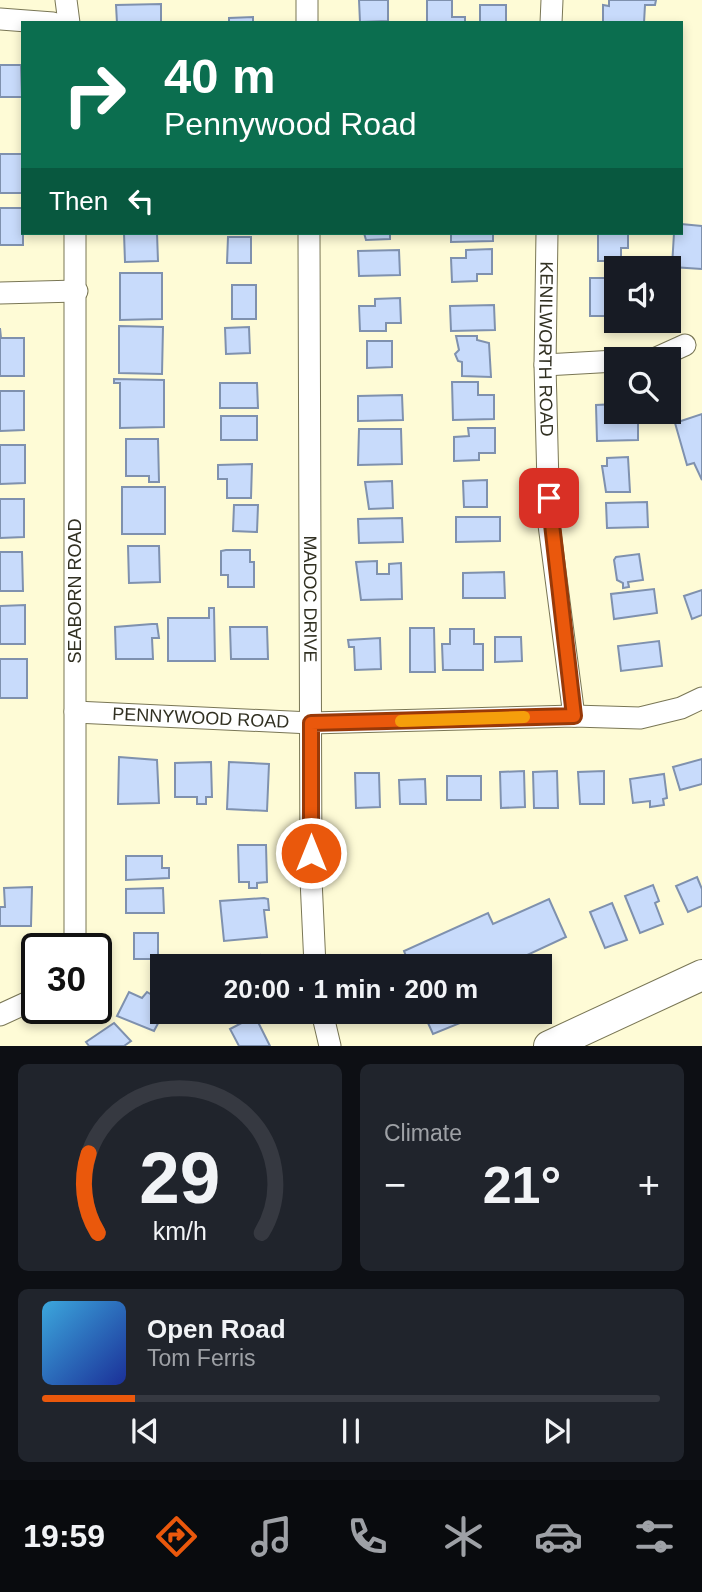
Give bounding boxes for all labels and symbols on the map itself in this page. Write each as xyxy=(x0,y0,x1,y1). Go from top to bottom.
street label: KENILWORTH ROAD xyxy=(535,261,557,437)
pin xyxy=(519,468,579,528)
street label: SEABORN ROAD xyxy=(65,518,85,664)
street label: MADOC DRIVE xyxy=(300,535,320,663)
street label: PENNYWOOD ROAD xyxy=(112,704,290,732)
position arrow xyxy=(274,816,348,890)
speed limit sign: 30 xyxy=(21,933,112,1024)

